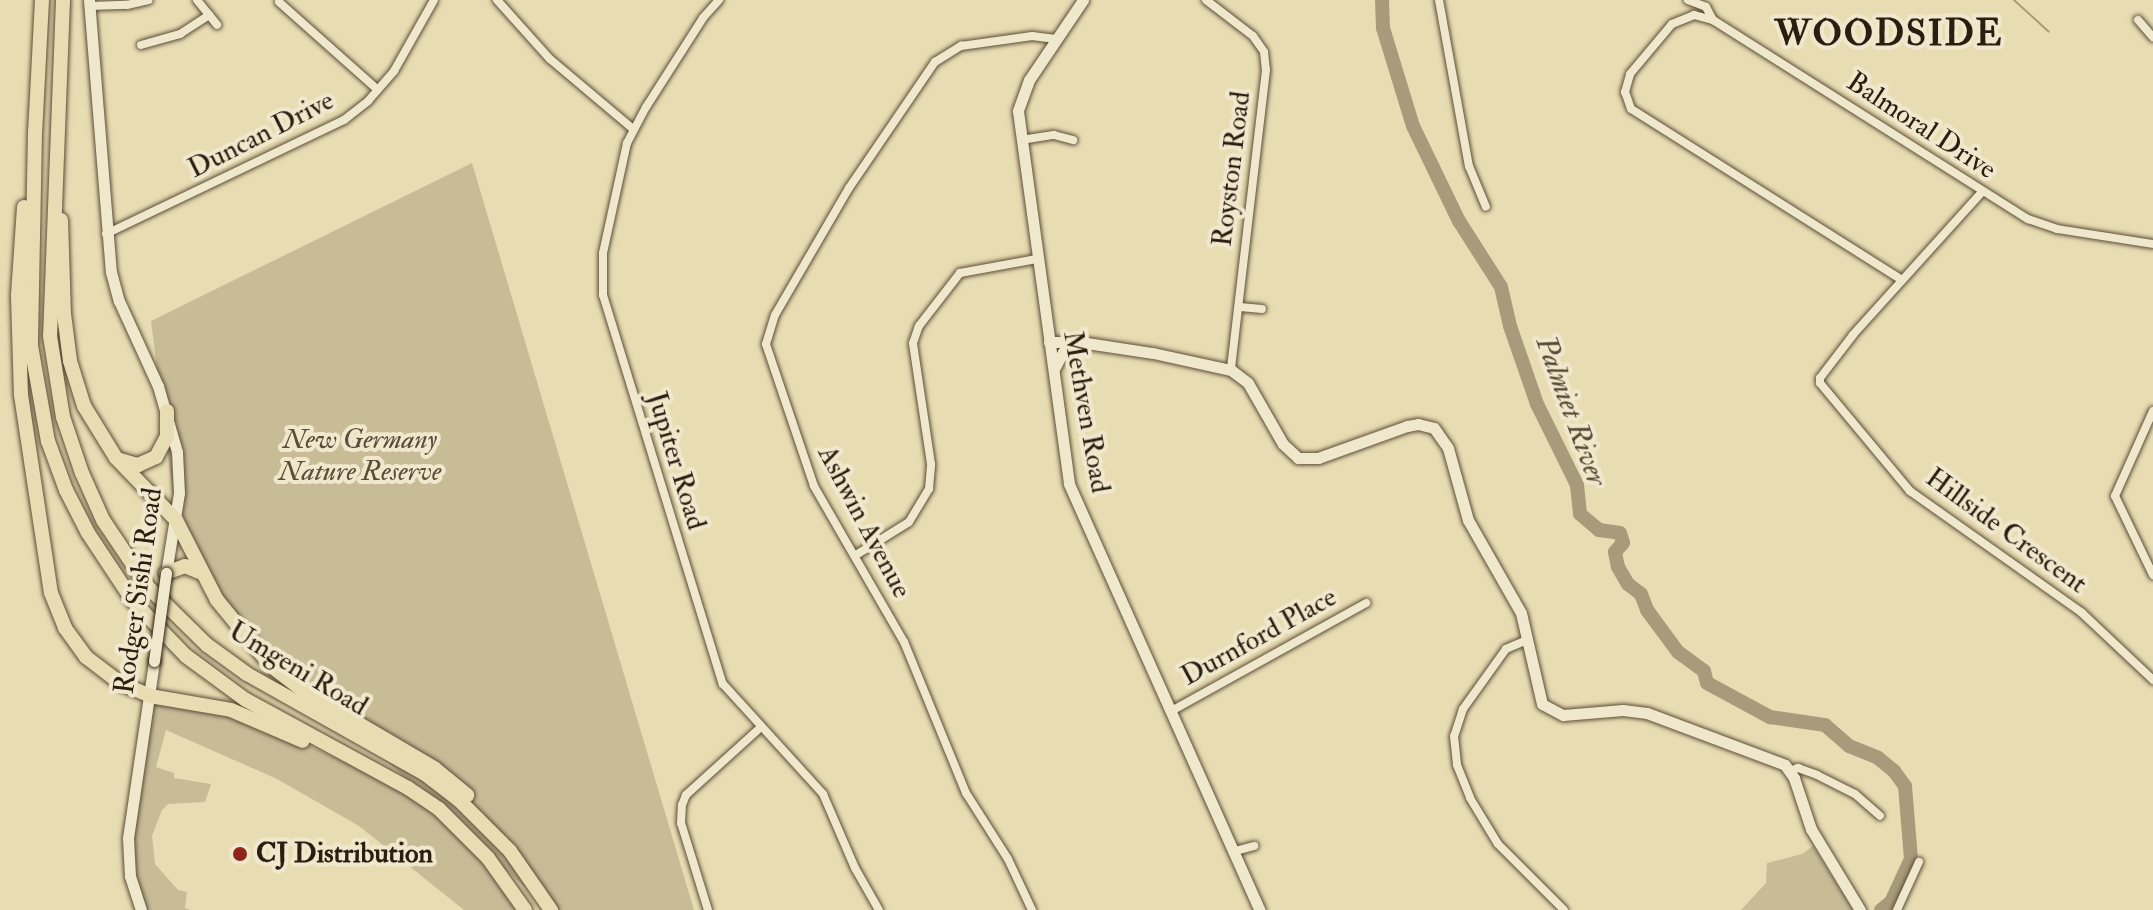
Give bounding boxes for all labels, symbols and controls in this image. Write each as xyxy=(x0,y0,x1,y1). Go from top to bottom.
district label: WOODSIDE xyxy=(1775,12,2003,56)
street label: Balmoral Drive xyxy=(1840,65,2002,187)
street label: Duncan Drive xyxy=(183,84,339,186)
street label: Royston Road xyxy=(1206,89,1258,249)
street label: Methven Road xyxy=(1055,328,1117,496)
water label: Palmiet River xyxy=(1527,331,1615,491)
street label: Jupiter Road xyxy=(639,388,713,534)
park label: New Germany Nature Reserve xyxy=(279,423,441,489)
street label: Ashwin Avenue xyxy=(810,440,918,604)
street label: Hillside Crescent xyxy=(1919,461,2093,601)
street label: Rodger Sishi Road xyxy=(108,486,170,696)
street label: Durnford Place xyxy=(1175,580,1343,694)
street label: Umgeni Road xyxy=(222,614,374,724)
place label: CJ Distribution xyxy=(256,837,433,871)
marker: CJ Distribution xyxy=(231,845,249,863)

